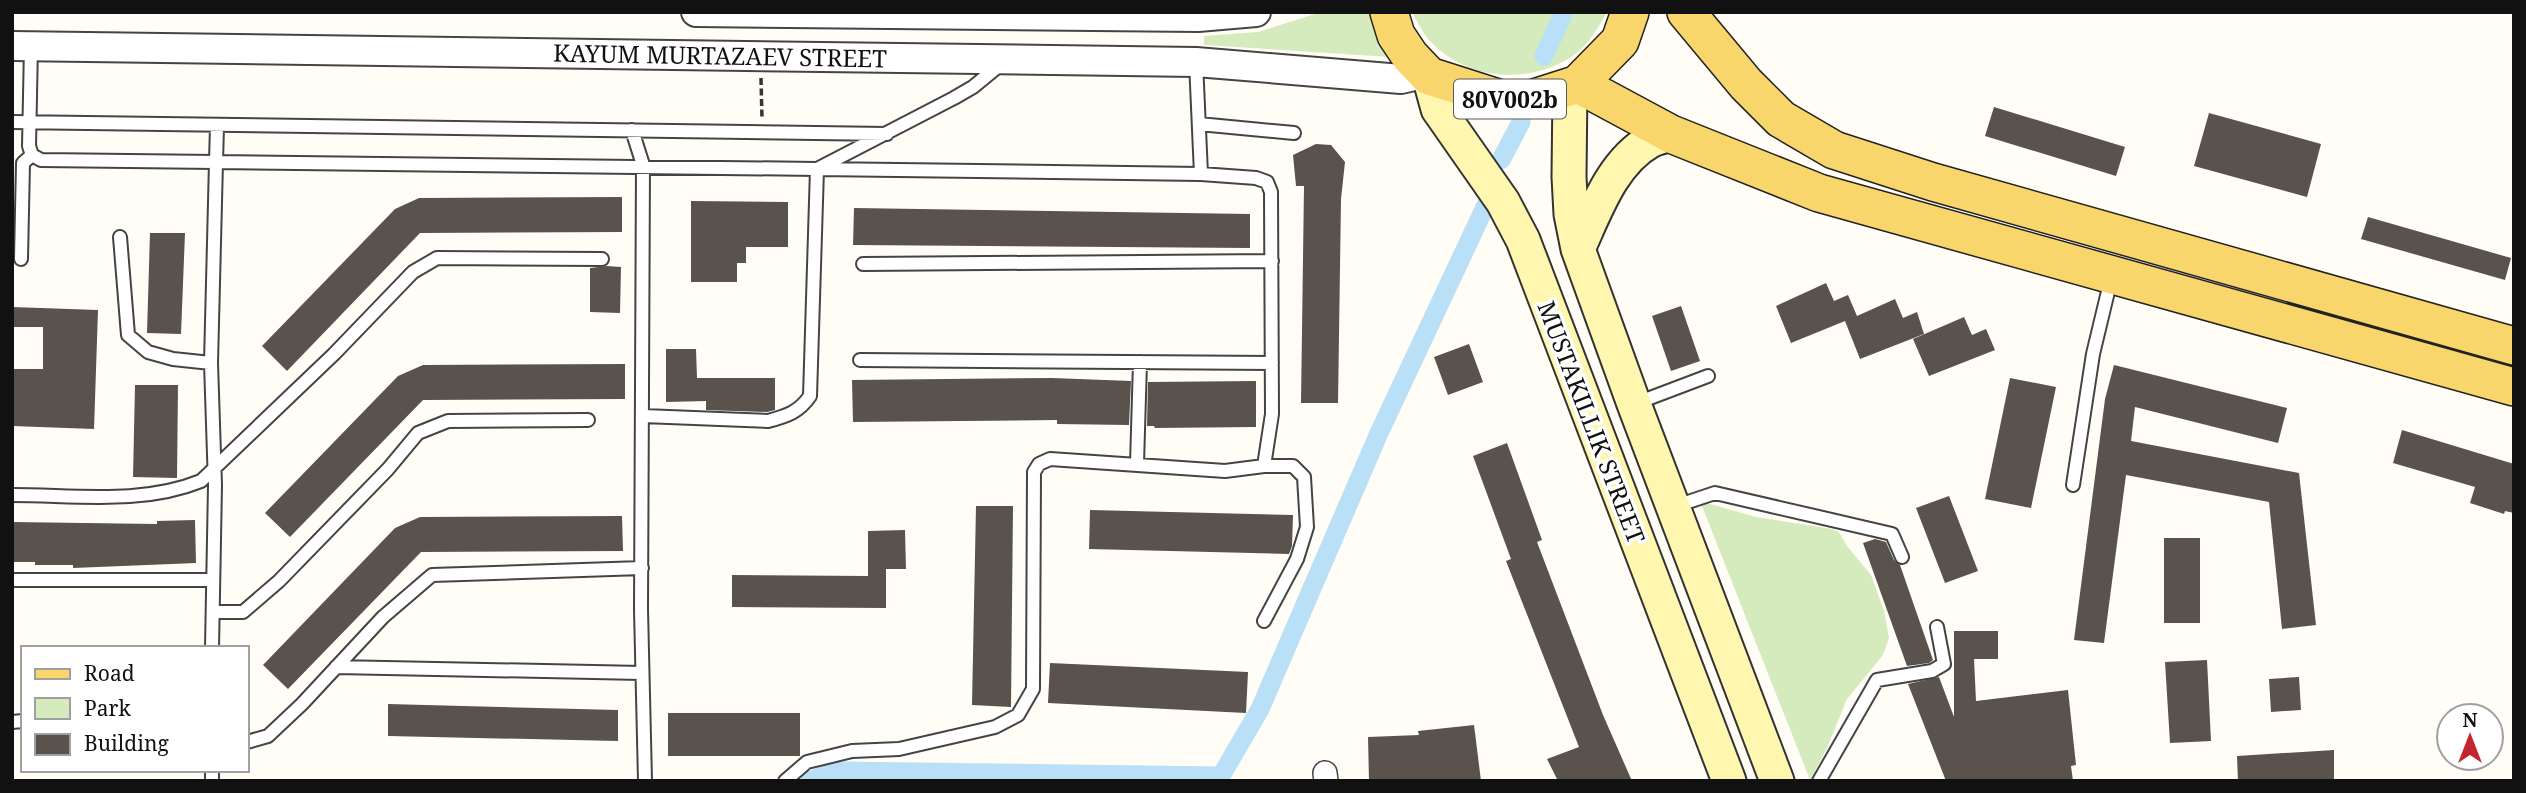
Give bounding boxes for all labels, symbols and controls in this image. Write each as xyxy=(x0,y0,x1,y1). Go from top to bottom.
street label: KAYUM MURTAZAEV STREET xyxy=(553,36,887,74)
road number: 80V002b xyxy=(1454,80,1566,118)
street label: MUSTAKILLIK STREET xyxy=(1530,296,1654,548)
legend xyxy=(21,646,248,772)
text: Road xyxy=(84,659,135,687)
text: Park xyxy=(84,694,131,722)
north arrow xyxy=(2435,702,2505,772)
text: N xyxy=(2463,707,2478,733)
text: Building xyxy=(84,729,169,757)

